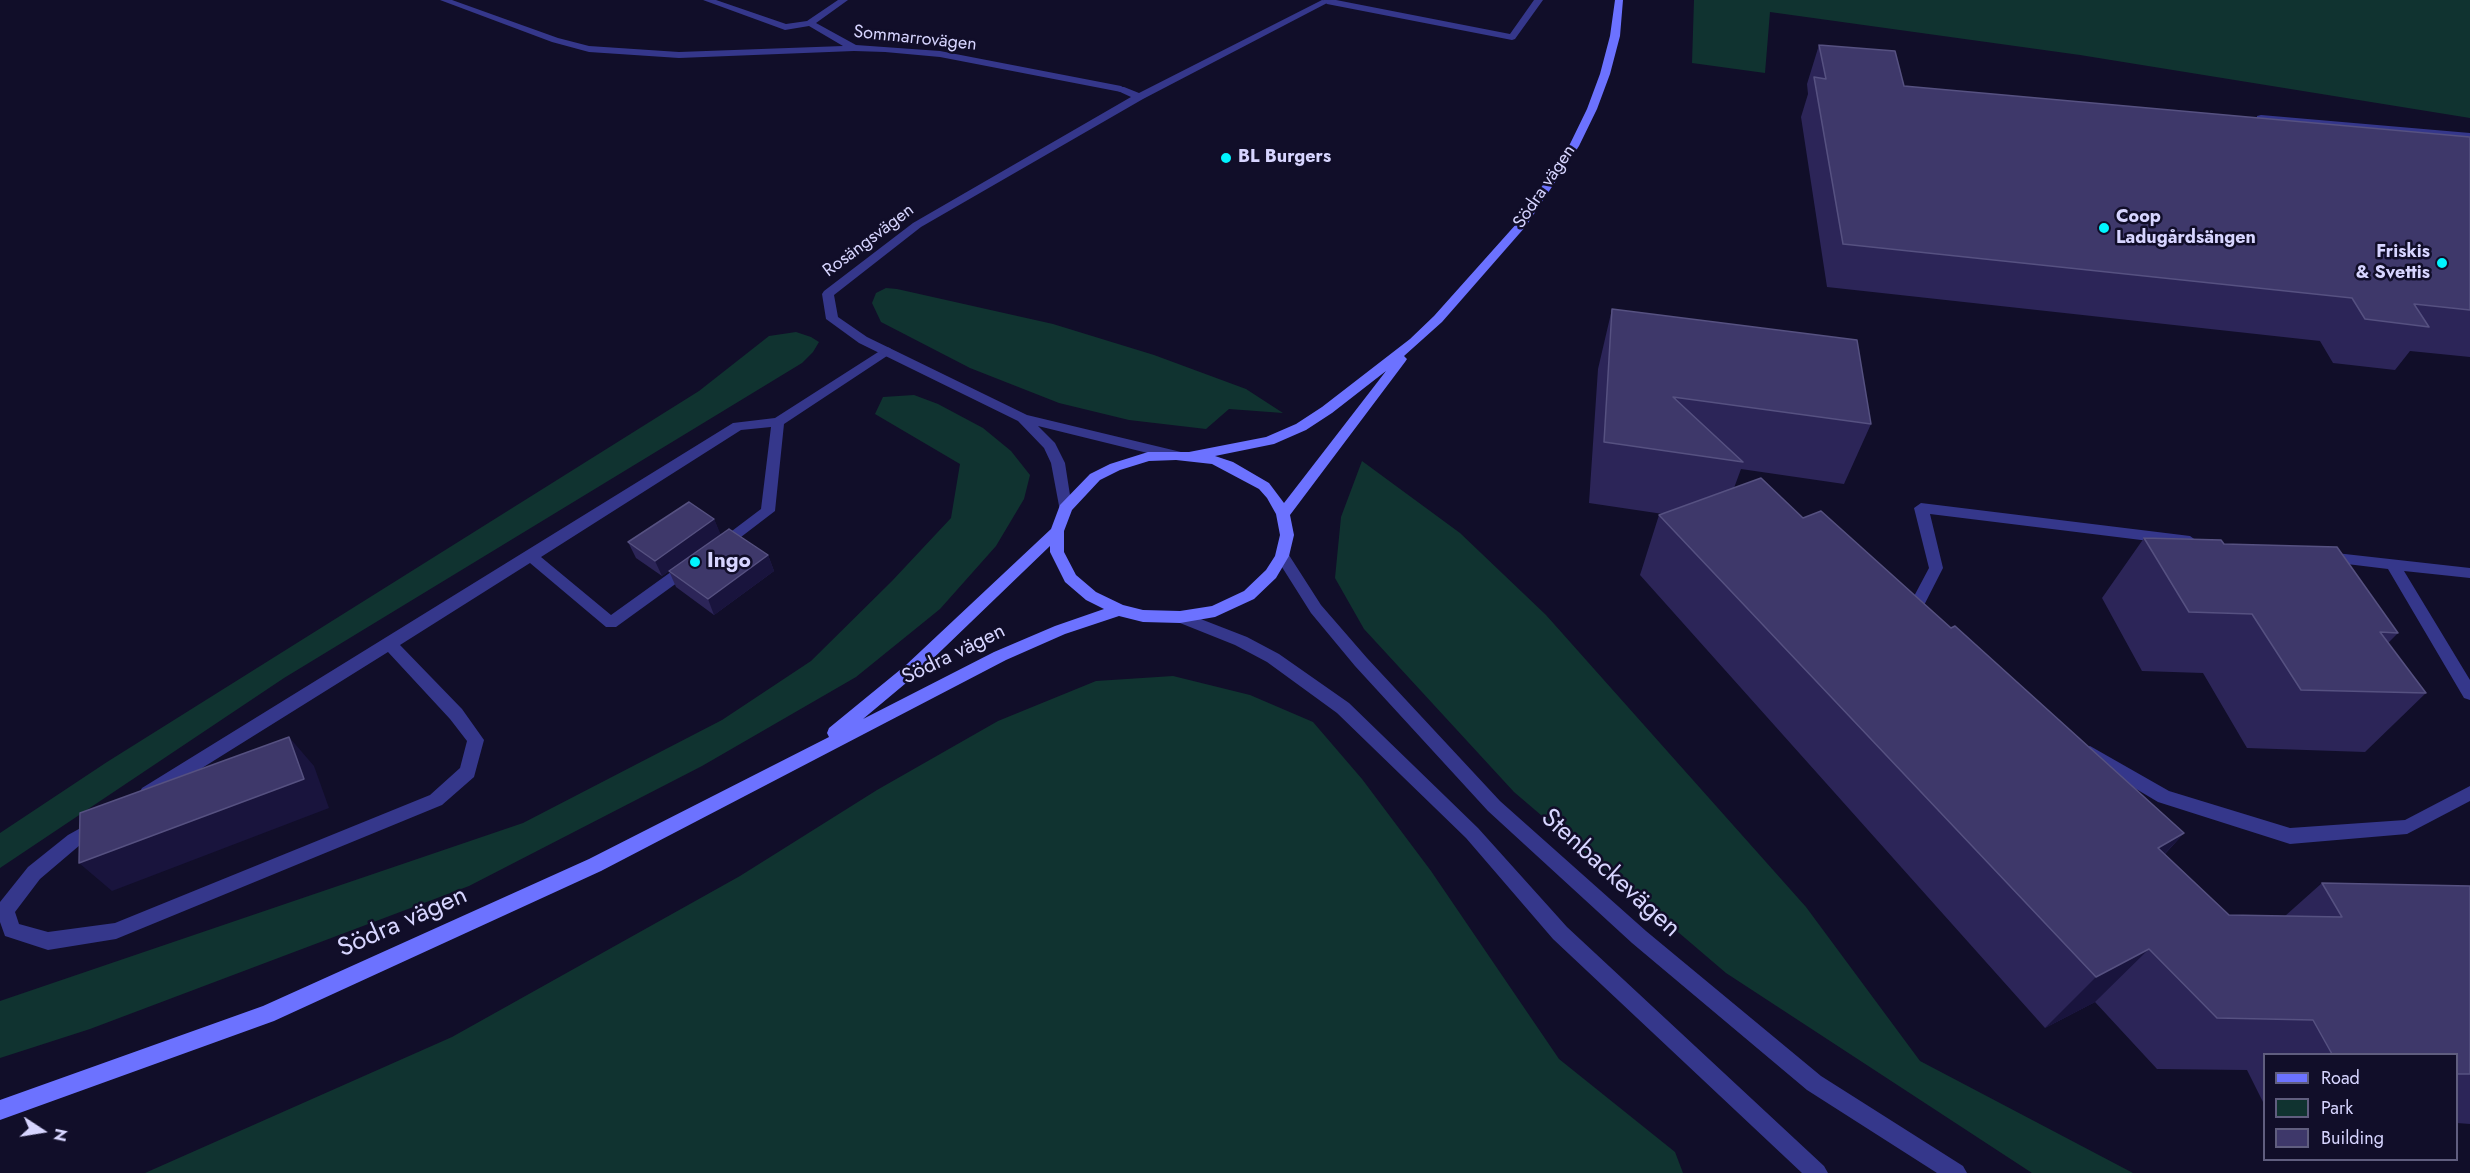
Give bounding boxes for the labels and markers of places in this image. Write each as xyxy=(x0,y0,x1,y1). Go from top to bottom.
place label: BL Burgers xyxy=(1238,147,1331,169)
marker: BL Burgers xyxy=(1219,151,1233,165)
place label: Coop Ladugårdsängen xyxy=(2116,207,2256,250)
marker: Coop Ladugårdsängen xyxy=(2097,221,2111,235)
place label: Friskis & Svettis xyxy=(2356,242,2430,284)
marker: Friskis & Svettis xyxy=(2435,256,2449,270)
place label: Ingo xyxy=(707,549,751,575)
marker: Ingo xyxy=(688,555,702,569)

